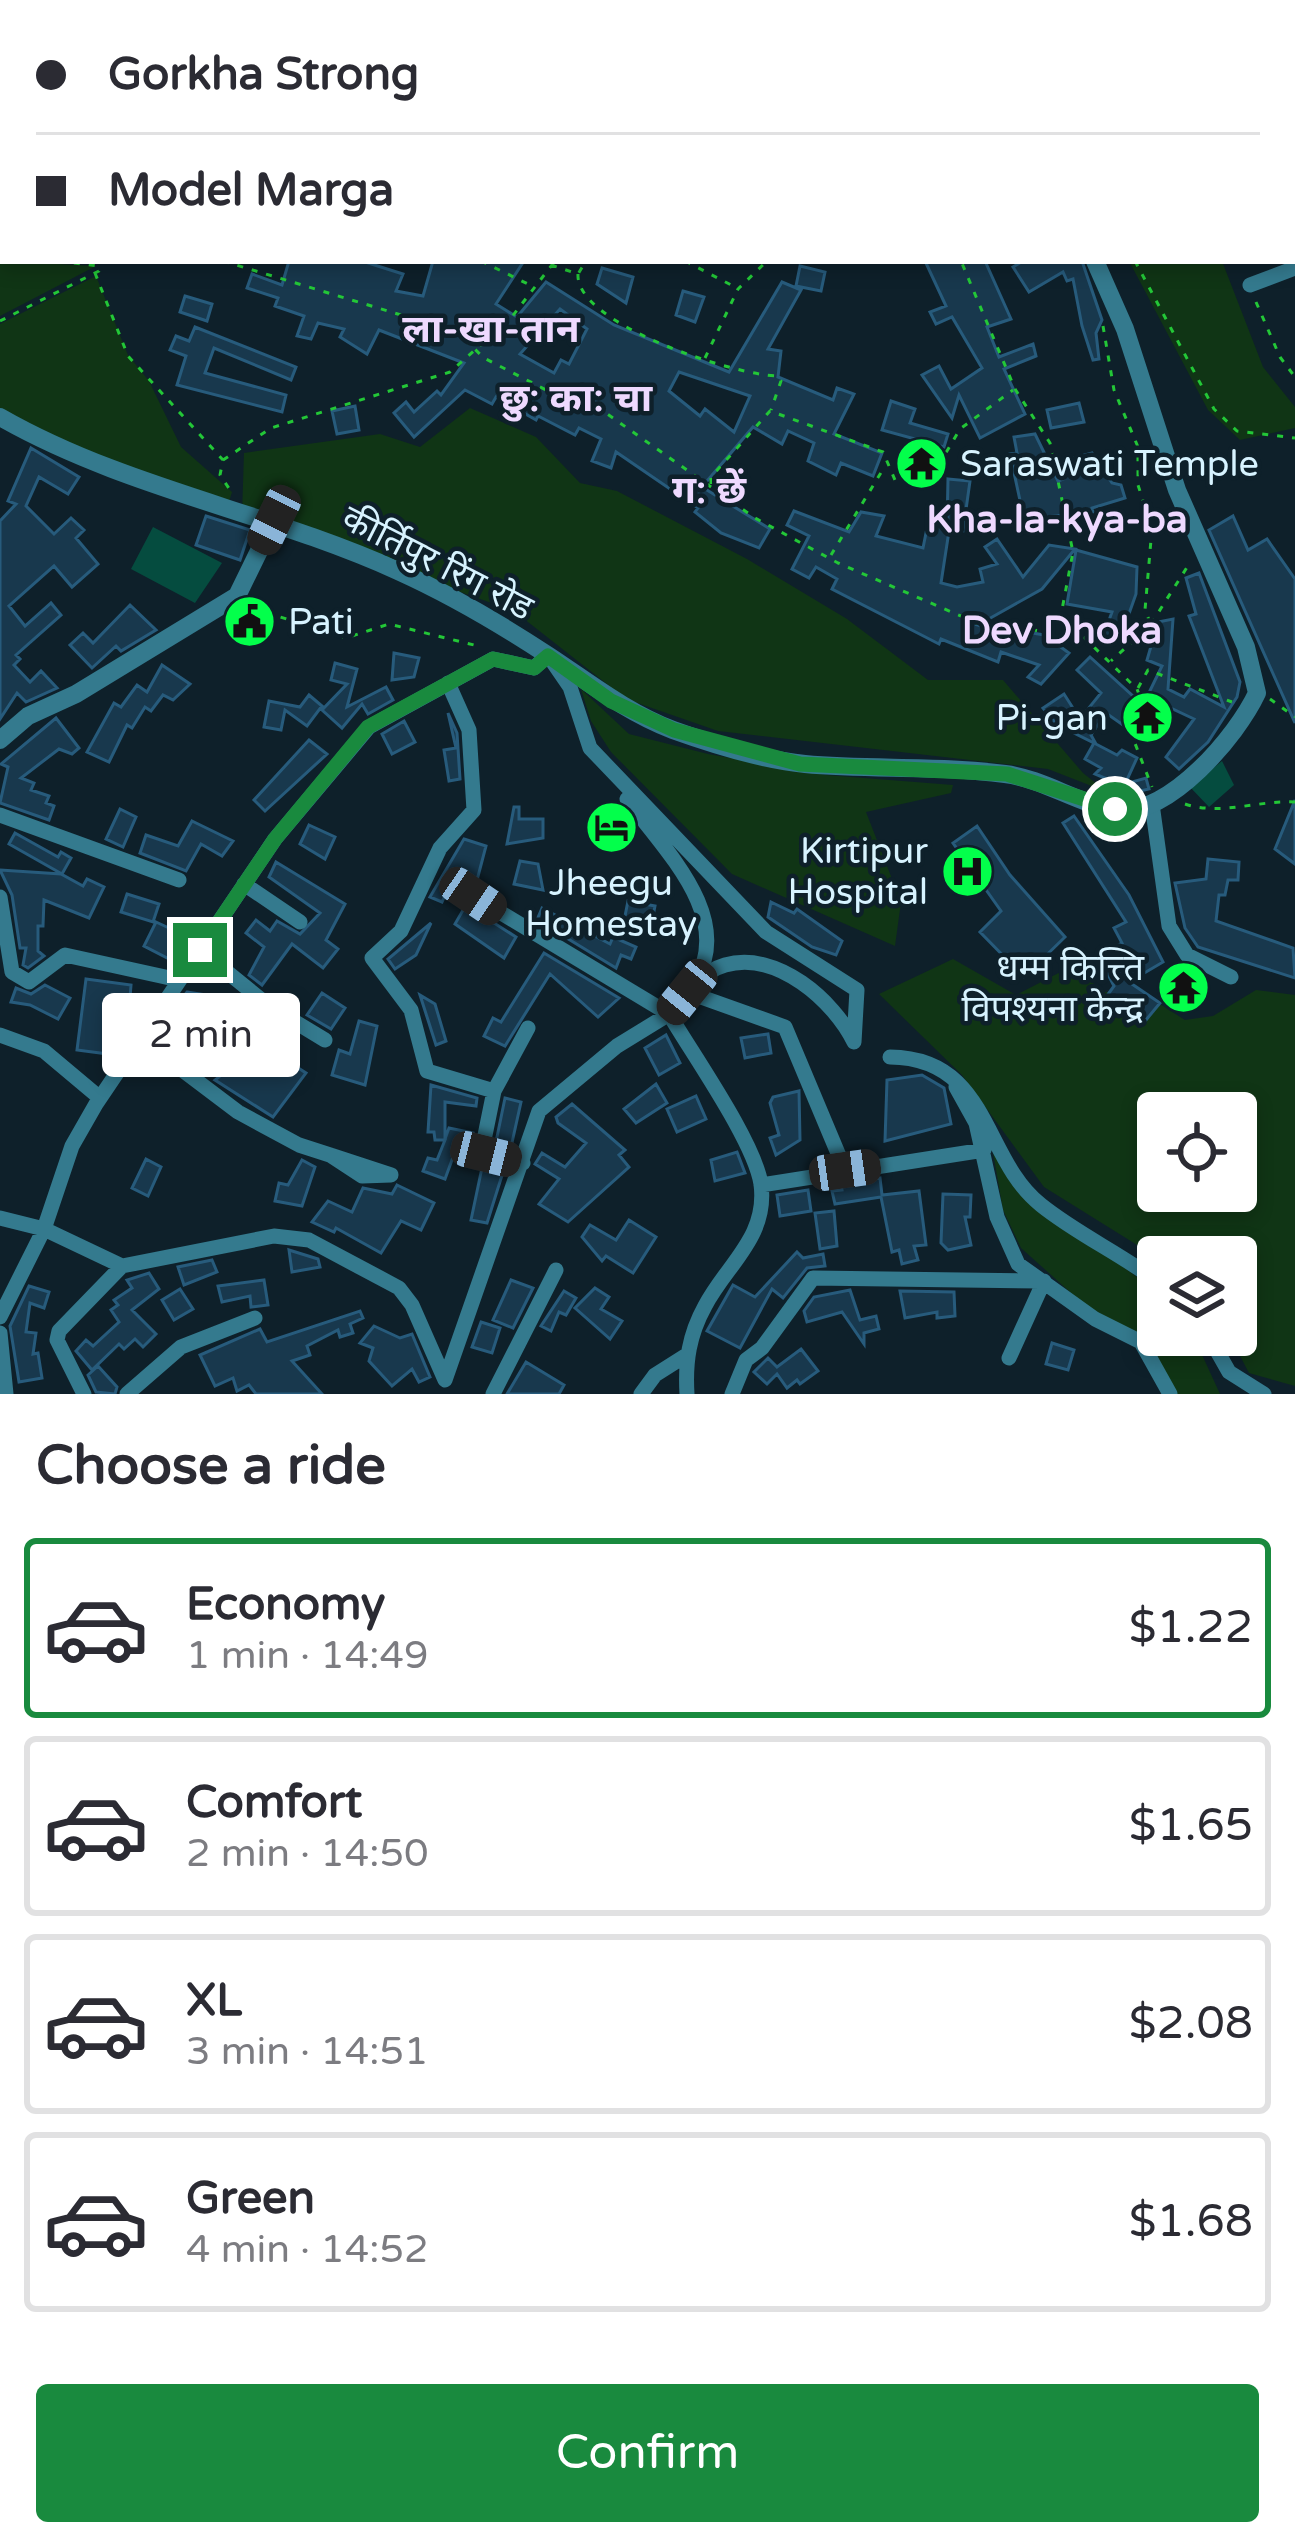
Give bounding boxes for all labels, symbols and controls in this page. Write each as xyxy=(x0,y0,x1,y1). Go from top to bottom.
text: Gorkha Strong xyxy=(108,48,419,102)
text: Model Marga xyxy=(108,164,394,218)
district label: ला-खा-तान xyxy=(402,306,581,353)
district label: छु: का: चा xyxy=(500,375,654,422)
temple icon: Saraswati Temple xyxy=(893,435,949,491)
place label: Saraswati Temple xyxy=(960,443,1259,486)
district label: ग: छें xyxy=(672,467,747,514)
car xyxy=(242,480,306,560)
district label: Kha-la-kya-ba xyxy=(926,496,1188,543)
street label: कीर्तिपुर रिंग रोड xyxy=(335,497,541,630)
public building icon: Pati xyxy=(221,593,277,649)
place label: Pati xyxy=(288,601,354,644)
district label: Dev Dhoka xyxy=(962,607,1162,654)
temple icon: Pi-gan xyxy=(1119,689,1175,745)
place label: Pi-gan xyxy=(996,697,1108,740)
route start xyxy=(1088,782,1142,836)
hotel icon: Jheegu Homestay xyxy=(583,799,639,855)
place label: Kirtipur Hospital xyxy=(788,830,928,914)
hospital icon: Kirtipur Hospital xyxy=(939,843,995,899)
car xyxy=(433,861,513,931)
place label: Jheegu Homestay xyxy=(525,862,697,946)
route end xyxy=(173,923,227,977)
place label: धम्म कित्त्ति विपश्यना केन्द्र xyxy=(961,947,1145,1031)
car xyxy=(650,953,724,1031)
temple icon: धम्म कित्त्ति विपश्यना केन्द्र xyxy=(1155,960,1211,1016)
callout: 2 min xyxy=(101,992,299,1076)
text: 2 min xyxy=(149,1011,253,1058)
map controls xyxy=(1137,1092,1257,1356)
button: locate xyxy=(1137,1092,1257,1212)
car xyxy=(447,1128,525,1180)
car xyxy=(807,1147,883,1193)
button: layers xyxy=(1137,1236,1257,1356)
text: Choose a ride xyxy=(36,1433,386,1498)
icon: car xyxy=(42,1574,150,1682)
text: Economy xyxy=(186,1578,385,1632)
text: $1.22 xyxy=(1129,1601,1253,1655)
text: 1 min · 14:49 xyxy=(186,1632,428,1679)
icon: car xyxy=(42,1772,150,1880)
text: Comfort xyxy=(186,1776,362,1830)
text: $1.65 xyxy=(1129,1799,1253,1853)
text: 2 min · 14:50 xyxy=(186,1830,428,1877)
icon: car xyxy=(42,1970,150,2078)
text: XL xyxy=(186,1974,242,2028)
text: $2.08 xyxy=(1129,1997,1253,2051)
text: 3 min · 14:51 xyxy=(186,2028,428,2075)
icon: car xyxy=(42,2168,150,2276)
text: Green xyxy=(186,2172,315,2226)
text: $1.68 xyxy=(1129,2195,1253,2249)
text: 4 min · 14:52 xyxy=(186,2226,428,2273)
button: Confirm xyxy=(36,2384,1259,2522)

